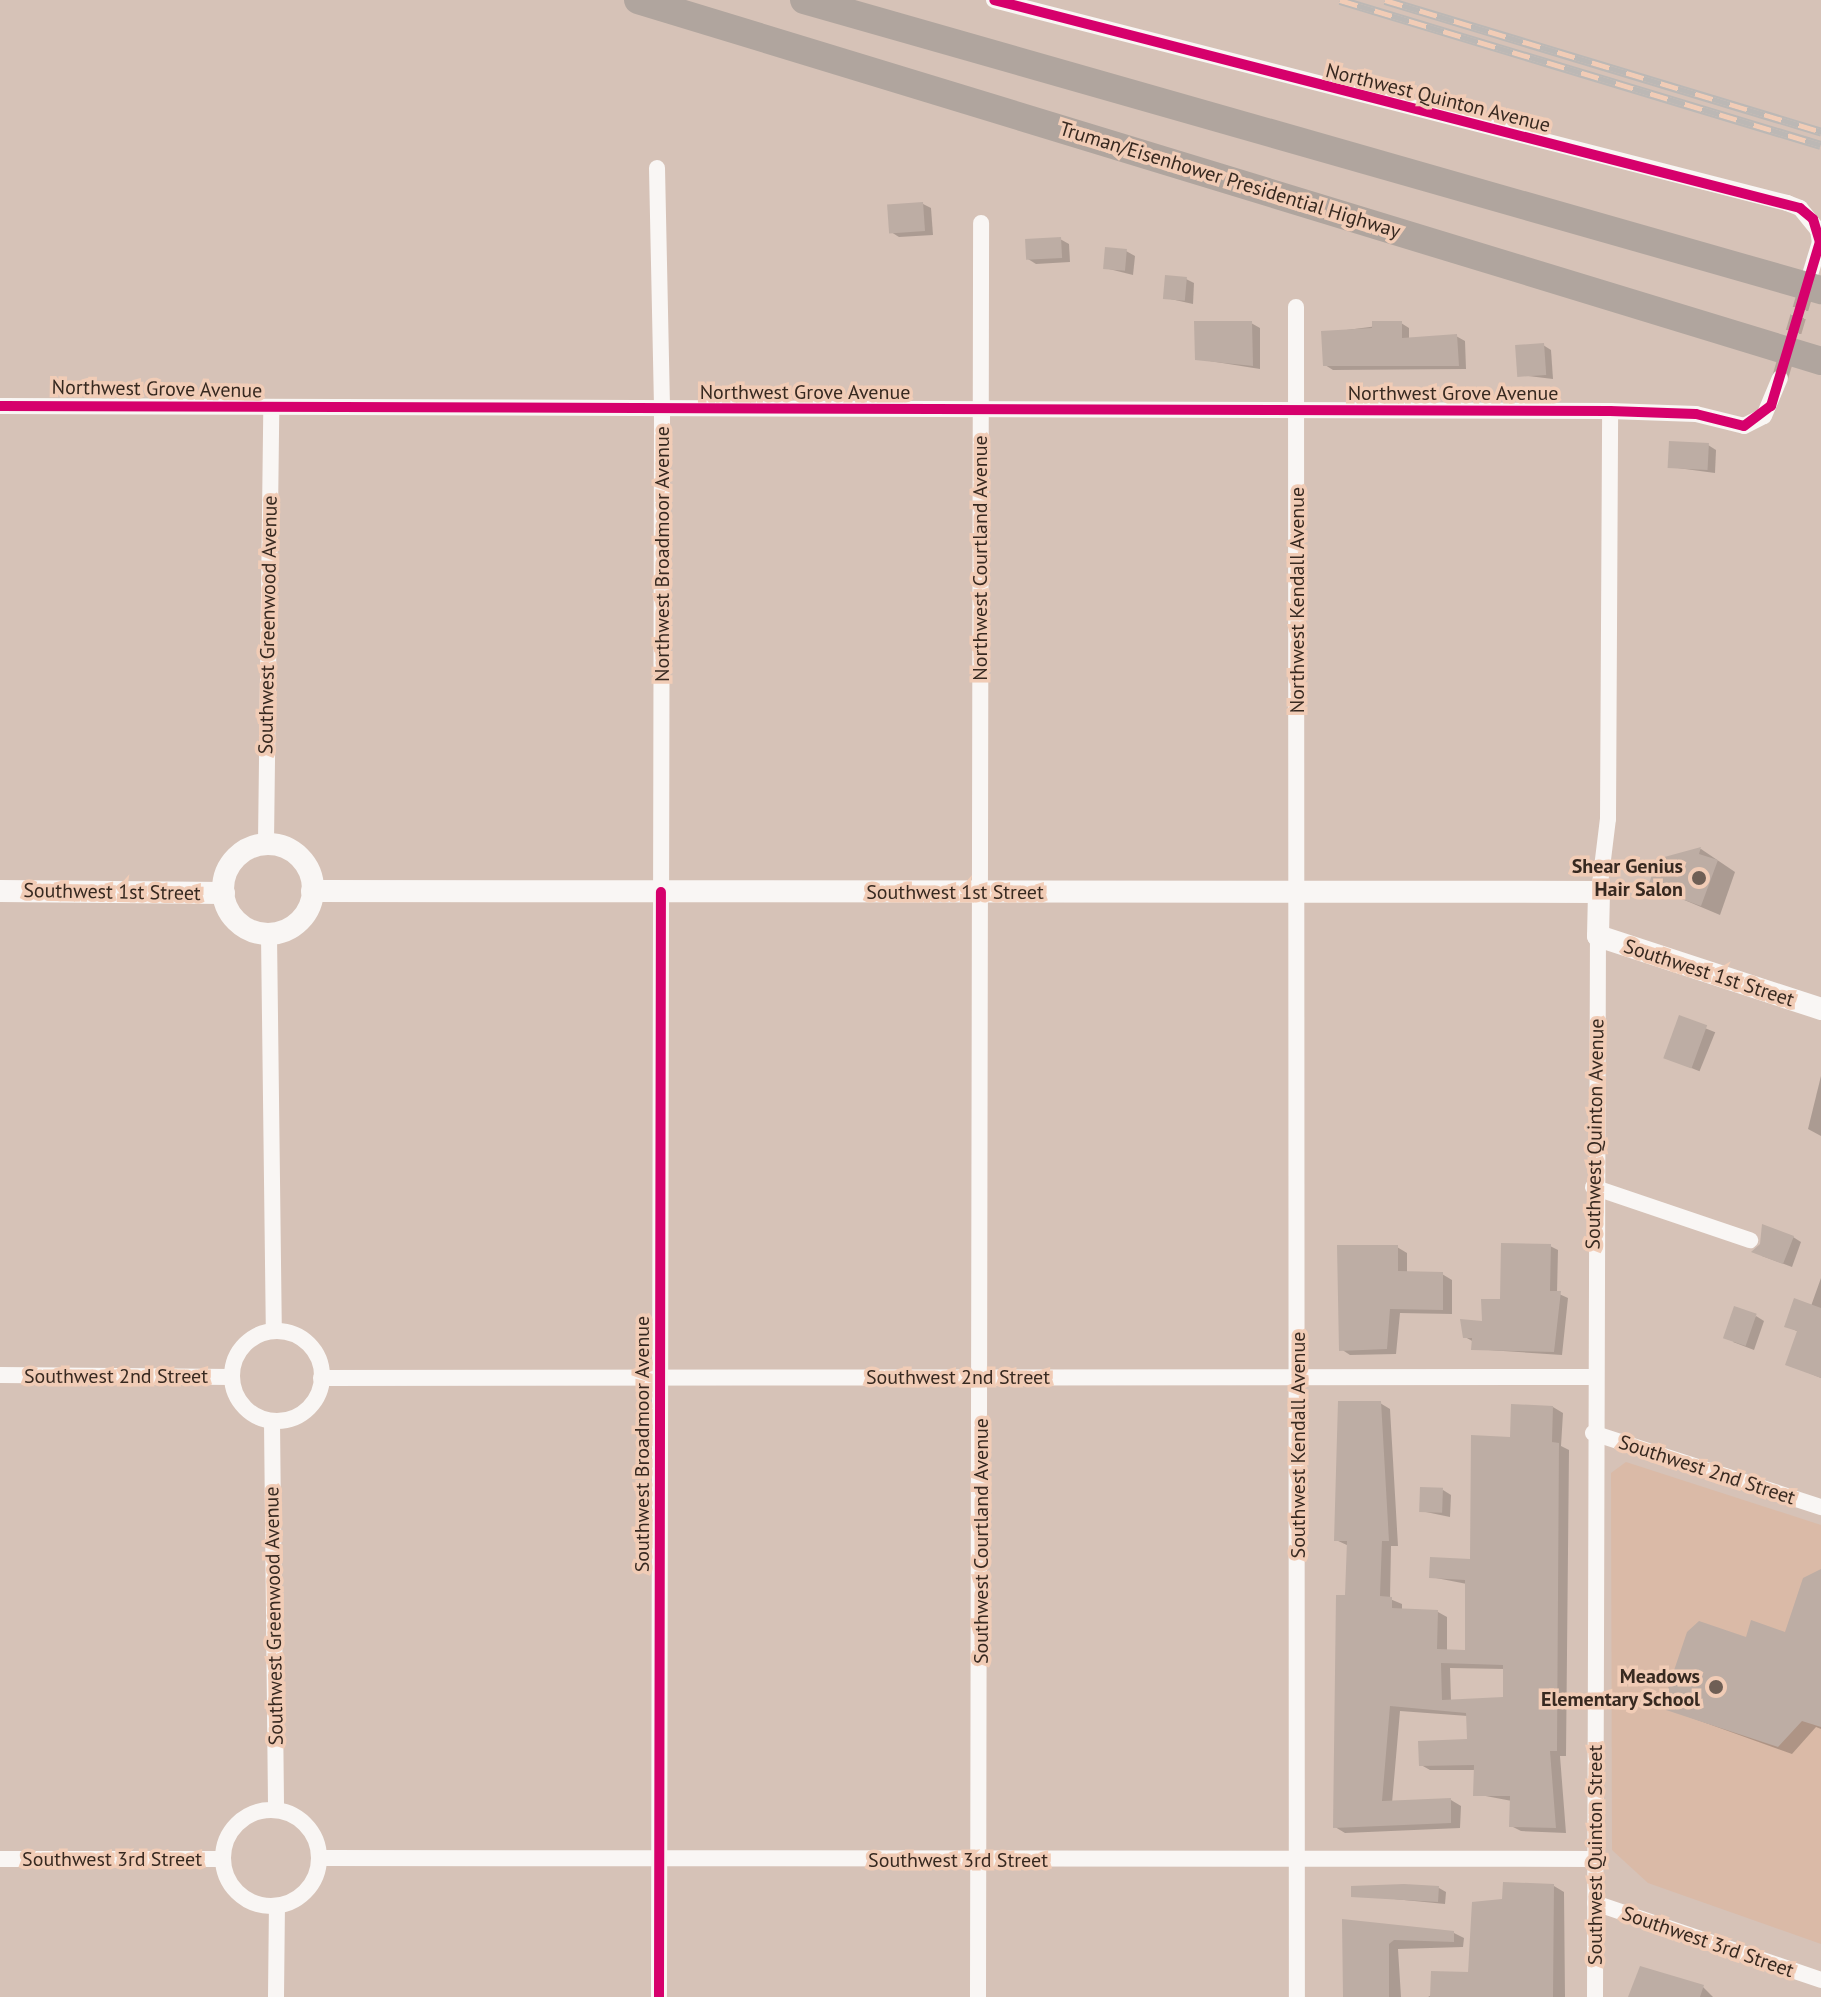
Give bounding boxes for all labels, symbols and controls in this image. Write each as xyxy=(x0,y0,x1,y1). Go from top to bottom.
street label: Northwest Quinton Avenue xyxy=(1323,58,1553,138)
street label: Truman/Eisenhower Presidential Highway xyxy=(1057,117,1403,243)
street label: Northwest Grove Avenue xyxy=(51,375,263,403)
street label: Northwest Grove Avenue xyxy=(699,380,911,404)
street label: Northwest Grove Avenue xyxy=(1347,381,1559,405)
street label: Northwest Broadmoor Avenue xyxy=(650,426,674,682)
street label: Northwest Courtland Avenue xyxy=(968,435,992,681)
street label: Northwest Kendall Avenue xyxy=(1285,487,1309,713)
street label: Southwest Greenwood Avenue xyxy=(254,495,282,755)
place label: Shear Genius Hair Salon xyxy=(1572,854,1683,901)
marker: Shear Genius Hair Salon xyxy=(1690,869,1708,887)
street label: Southwest 1st Street xyxy=(23,878,201,906)
street label: Southwest 1st Street xyxy=(866,880,1044,904)
street label: Southwest 1st Street xyxy=(1621,934,1797,1012)
street label: Southwest Quinton Avenue xyxy=(1581,1018,1609,1250)
street label: Southwest Broadmoor Avenue xyxy=(630,1315,654,1573)
street label: Southwest Kendall Avenue xyxy=(1286,1331,1310,1559)
street label: Southwest 2nd Street xyxy=(24,1364,208,1388)
street label: Southwest 2nd Street xyxy=(866,1365,1050,1389)
street label: Southwest Courtland Avenue xyxy=(969,1418,993,1664)
street label: Southwest 2nd Street xyxy=(1616,1430,1798,1510)
street label: Southwest Greenwood Avenue xyxy=(260,1486,288,1746)
place label: Meadows Elementary School xyxy=(1540,1664,1700,1711)
marker: Meadows Elementary School xyxy=(1707,1678,1725,1696)
street label: Southwest Quinton Street xyxy=(1583,1745,1607,1965)
street label: Southwest 3rd Street xyxy=(22,1847,202,1871)
street label: Southwest 3rd Street xyxy=(868,1848,1048,1872)
street label: Southwest 3rd Street xyxy=(1619,1901,1797,1983)

